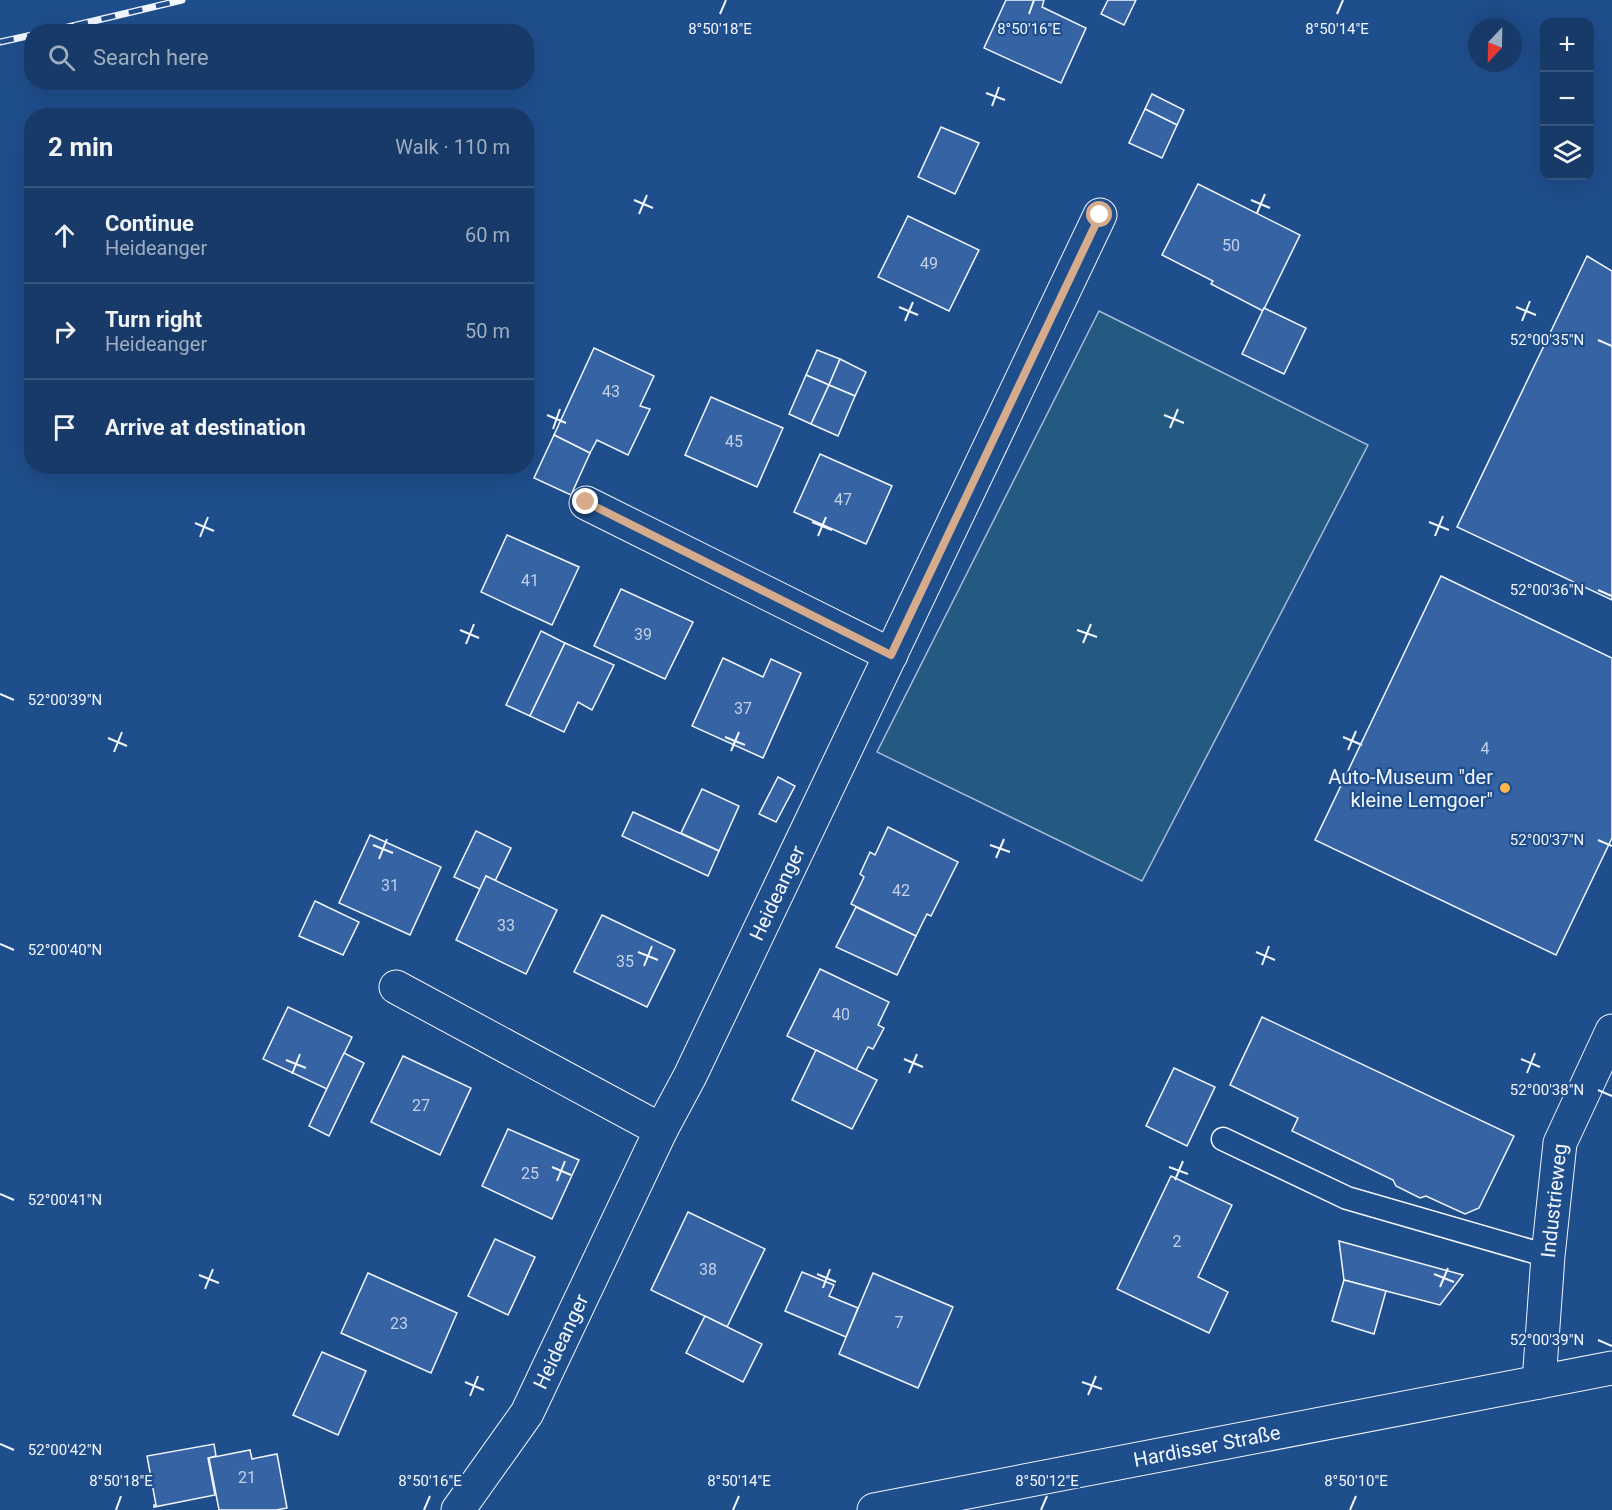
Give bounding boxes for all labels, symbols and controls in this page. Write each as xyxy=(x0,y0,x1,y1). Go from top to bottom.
north arrow xyxy=(1468,18,1522,72)
map controls xyxy=(1540,18,1594,180)
button: + xyxy=(1540,18,1594,72)
text: 8°50'18"E xyxy=(688,20,752,38)
text: 8°50'16"E xyxy=(997,20,1061,38)
text: 8°50'14"E xyxy=(1305,20,1369,38)
search box xyxy=(24,24,534,90)
icon: search xyxy=(45,41,78,74)
text: Search here xyxy=(93,45,209,70)
button: − xyxy=(1540,72,1594,126)
button: layers xyxy=(1540,126,1594,180)
text: 2 min xyxy=(48,132,113,162)
text: Walk · 110 m xyxy=(395,135,510,159)
route start xyxy=(1086,201,1112,227)
text: Continue xyxy=(105,211,194,236)
icon: ahead xyxy=(48,219,81,252)
text: 60 m xyxy=(465,223,510,247)
text: Heideanger xyxy=(105,236,207,260)
house number: 50 xyxy=(1222,236,1240,255)
house number: 49 xyxy=(920,254,938,273)
text: Turn right xyxy=(105,307,202,332)
icon: right xyxy=(48,315,81,348)
text: 50 m xyxy=(465,319,510,343)
text: 52°00'35"N xyxy=(1510,331,1584,349)
text: Heideanger xyxy=(105,332,207,356)
house number: 43 xyxy=(602,382,620,401)
icon: arrive xyxy=(48,411,81,444)
text: Arrive at destination xyxy=(105,415,306,440)
house number: 45 xyxy=(725,432,743,451)
route end xyxy=(572,488,598,514)
house number: 47 xyxy=(834,490,852,509)
house number: 41 xyxy=(521,571,539,590)
text: 52°00'36"N xyxy=(1510,581,1584,599)
house number: 39 xyxy=(634,625,652,644)
text: 52°00'39"N xyxy=(28,691,102,709)
house number: 37 xyxy=(734,699,752,718)
house number: 4 xyxy=(1481,739,1490,758)
place label: Auto-Museum "der kleine Lemgoer" xyxy=(1328,765,1493,812)
marker: Auto-Museum "der kleine Lemgoer" xyxy=(1498,781,1512,795)
text: 52°00'37"N xyxy=(1510,831,1584,849)
street label: Heideanger xyxy=(744,842,810,944)
house number: 31 xyxy=(381,876,399,895)
house number: 42 xyxy=(892,881,910,900)
house number: 33 xyxy=(497,916,515,935)
text: 52°00'40"N xyxy=(28,941,102,959)
house number: 35 xyxy=(616,952,634,971)
house number: 40 xyxy=(832,1005,850,1024)
text: 52°00'38"N xyxy=(1510,1081,1584,1099)
house number: 27 xyxy=(412,1096,430,1115)
street label: Industrieweg xyxy=(1536,1142,1572,1259)
house number: 25 xyxy=(521,1164,539,1183)
text: 52°00'41"N xyxy=(28,1191,102,1209)
house number: 2 xyxy=(1173,1232,1182,1251)
house number: 38 xyxy=(699,1260,717,1279)
street label: Heideanger xyxy=(528,1290,594,1393)
house number: 7 xyxy=(895,1313,904,1332)
house number: 23 xyxy=(390,1314,408,1333)
text: 52°00'39"N xyxy=(1510,1331,1584,1349)
street label: Hardisser Straße xyxy=(1131,1420,1282,1472)
text: 52°00'42"N xyxy=(28,1441,102,1459)
house number: 21 xyxy=(238,1468,256,1487)
text: 8°50'18"E xyxy=(89,1472,153,1490)
text: 8°50'16"E xyxy=(398,1472,462,1490)
text: 8°50'14"E xyxy=(707,1472,771,1490)
text: 8°50'12"E xyxy=(1015,1472,1079,1490)
text: 8°50'10"E xyxy=(1324,1472,1388,1490)

